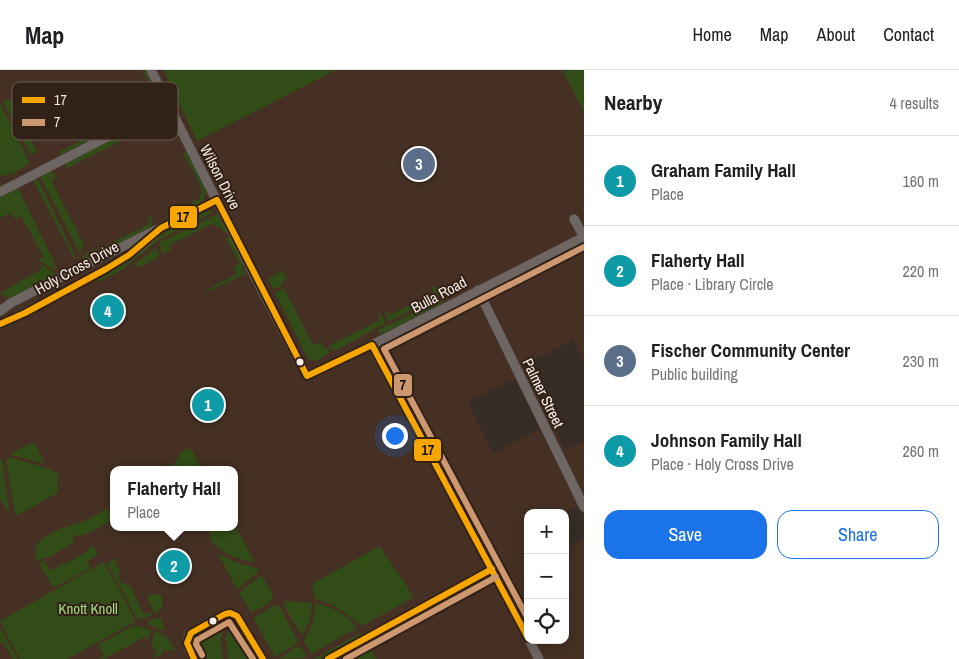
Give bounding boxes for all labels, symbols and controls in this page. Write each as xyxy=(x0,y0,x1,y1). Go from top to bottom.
text: Map xyxy=(25,19,64,51)
text: Home xyxy=(692,22,732,47)
text: Map xyxy=(760,22,789,47)
text: About xyxy=(817,22,855,47)
text: Contact xyxy=(883,22,934,47)
legend xyxy=(12,82,178,140)
text: Nearby xyxy=(604,88,662,117)
text: 17 xyxy=(54,91,67,109)
text: 4 results xyxy=(889,92,939,114)
text: 7 xyxy=(54,113,60,131)
street label: Wilson Drive xyxy=(195,141,246,213)
pin: 3 xyxy=(403,145,435,183)
text: Graham Family Hall xyxy=(651,157,796,183)
text: 1 xyxy=(616,170,624,192)
text: 160 m xyxy=(903,170,939,192)
text: Place xyxy=(651,183,684,205)
line badge: 17 xyxy=(169,205,198,229)
text: 17 xyxy=(177,208,190,226)
street label: Holy Cross Drive xyxy=(31,236,123,299)
text: Flaherty Hall xyxy=(651,247,745,273)
text: 2 xyxy=(616,260,624,282)
text: 220 m xyxy=(903,260,939,282)
street label: Bulla Road xyxy=(407,271,470,318)
text: Place · Library Circle xyxy=(651,273,774,295)
pin: 4 xyxy=(92,292,124,330)
text: Fischer Community Center xyxy=(651,337,850,363)
text: 3 xyxy=(616,350,624,372)
text: 230 m xyxy=(903,350,939,372)
street label: Palmer Street xyxy=(518,354,570,432)
unlabelled marker xyxy=(295,357,305,367)
text: Public building xyxy=(651,363,738,385)
line badge: 7 xyxy=(393,373,413,397)
text: 7 xyxy=(400,376,407,394)
pin: 1 xyxy=(192,386,224,424)
your location xyxy=(382,423,408,449)
text: Johnson Family Hall xyxy=(651,427,802,453)
line badge: 17 xyxy=(413,438,442,462)
text: 4 xyxy=(616,440,624,462)
text: 260 m xyxy=(903,440,939,462)
text: 17 xyxy=(422,441,435,459)
text: Place · Holy Cross Drive xyxy=(651,453,794,475)
popup xyxy=(110,466,238,531)
text: Flaherty Hall xyxy=(127,475,221,501)
text: Place xyxy=(127,501,160,523)
map controls xyxy=(524,509,569,644)
button: + xyxy=(524,509,569,554)
button: Save xyxy=(604,510,767,559)
button: Share xyxy=(777,510,939,559)
pin: 2 xyxy=(158,547,190,585)
button: − xyxy=(524,554,569,599)
park label: Knott Knoll xyxy=(58,598,118,619)
button: locate xyxy=(524,599,569,644)
unlabelled marker xyxy=(208,616,218,626)

